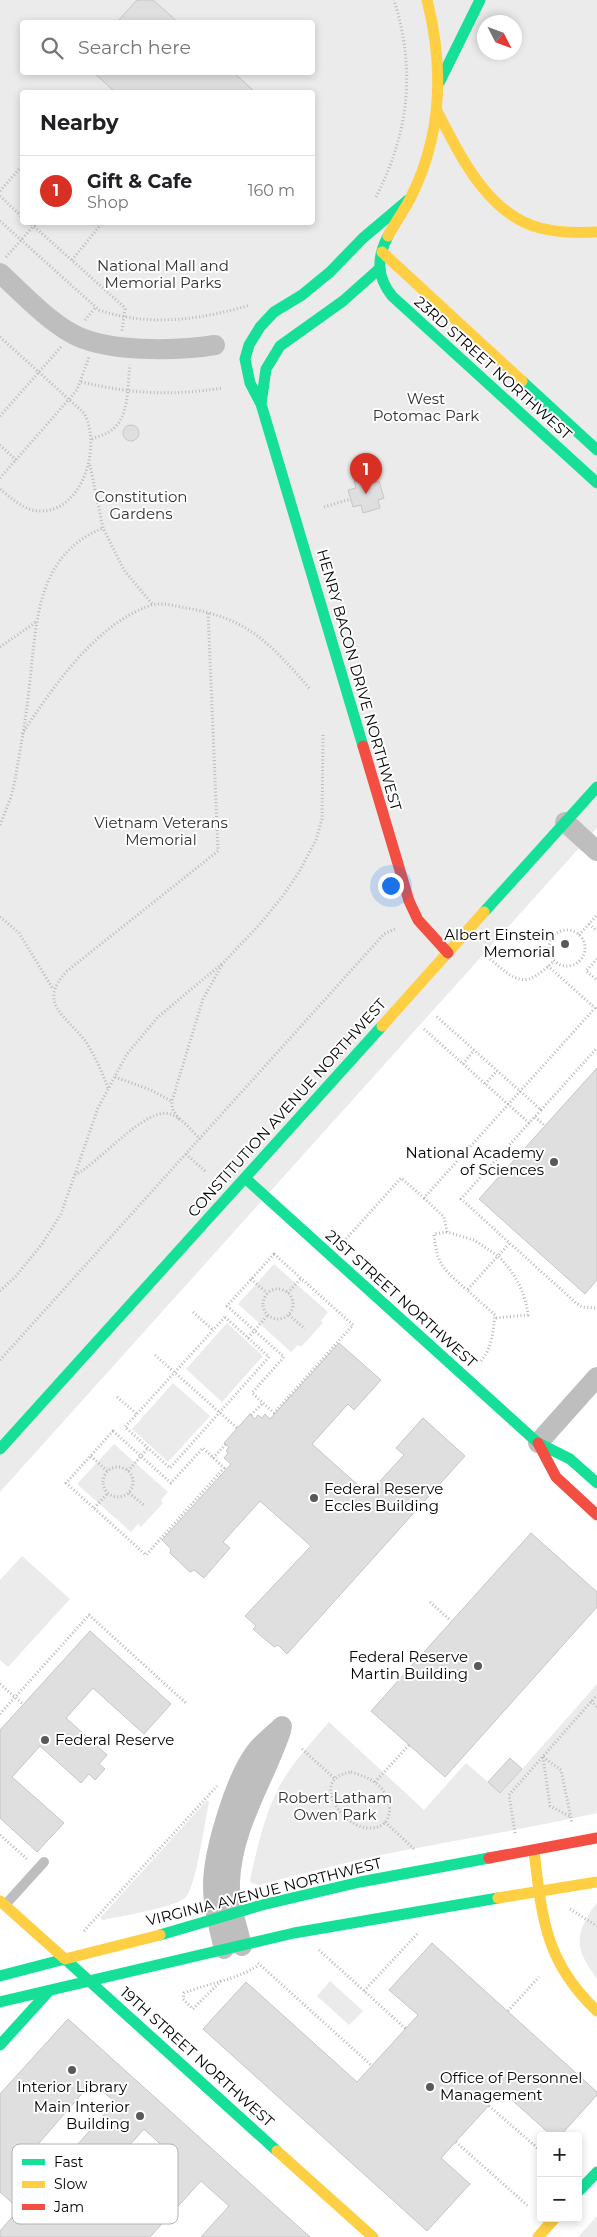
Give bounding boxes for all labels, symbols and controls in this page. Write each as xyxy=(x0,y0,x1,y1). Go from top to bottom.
north arrow xyxy=(477,15,522,60)
search box xyxy=(20,20,315,75)
icon: search xyxy=(38,34,66,62)
text: Search here xyxy=(78,36,191,59)
text: Nearby xyxy=(40,110,119,135)
text: Gift & Cafe xyxy=(87,170,192,193)
text: 1 xyxy=(53,181,59,200)
text: 160 m xyxy=(248,181,295,200)
text: Shop xyxy=(87,193,129,212)
park label: National Mall and Memorial Parks xyxy=(97,256,229,292)
street label: 23RD STREET NORTHWEST xyxy=(411,292,576,444)
park label: West Potomac Park xyxy=(373,389,479,425)
pin: 1 xyxy=(350,453,382,494)
park label: Constitution Gardens xyxy=(95,487,188,523)
street label: HENRY BACON DRIVE NORTHWEST xyxy=(313,547,406,813)
park label: Vietnam Veterans Memorial xyxy=(94,813,228,849)
your location xyxy=(378,873,404,899)
place label: Albert Einstein Memorial xyxy=(444,925,555,961)
marker: Albert Einstein Memorial xyxy=(559,938,571,950)
street label: CONSTITUTION AVENUE NORTHWEST xyxy=(183,994,390,1221)
place label: National Academy of Sciences xyxy=(406,1143,545,1179)
marker: National Academy of Sciences xyxy=(548,1156,560,1168)
street label: 21ST STREET NORTHWEST xyxy=(322,1226,481,1372)
place label: Federal Reserve Eccles Building xyxy=(324,1479,443,1515)
marker: Federal Reserve Eccles Building xyxy=(308,1492,320,1504)
place label: Federal Reserve Martin Building xyxy=(349,1647,468,1683)
marker: Federal Reserve Martin Building xyxy=(472,1660,484,1672)
place label: Federal Reserve xyxy=(55,1730,174,1749)
marker: Federal Reserve xyxy=(39,1734,51,1746)
park label: Robert Latham Owen Park xyxy=(278,1788,392,1824)
street label: VIRGINIA AVENUE NORTHWEST xyxy=(144,1853,384,1930)
street label: 19TH STREET NORTHWEST xyxy=(117,1983,278,2131)
marker: Interior Library xyxy=(66,2064,78,2076)
place label: Office of Personnel Management xyxy=(440,2068,582,2104)
place label: Interior Library xyxy=(17,2077,128,2096)
marker: Office of Personnel Management xyxy=(424,2081,436,2093)
place label: Main Interior Building xyxy=(34,2097,130,2133)
marker: Main Interior Building xyxy=(134,2110,146,2122)
map controls xyxy=(537,2132,582,2222)
button: + xyxy=(537,2132,582,2177)
legend xyxy=(12,2144,178,2224)
text: Fast xyxy=(54,2153,84,2171)
text: Slow xyxy=(54,2175,88,2193)
button: − xyxy=(537,2177,582,2222)
text: Jam xyxy=(53,2198,84,2216)

